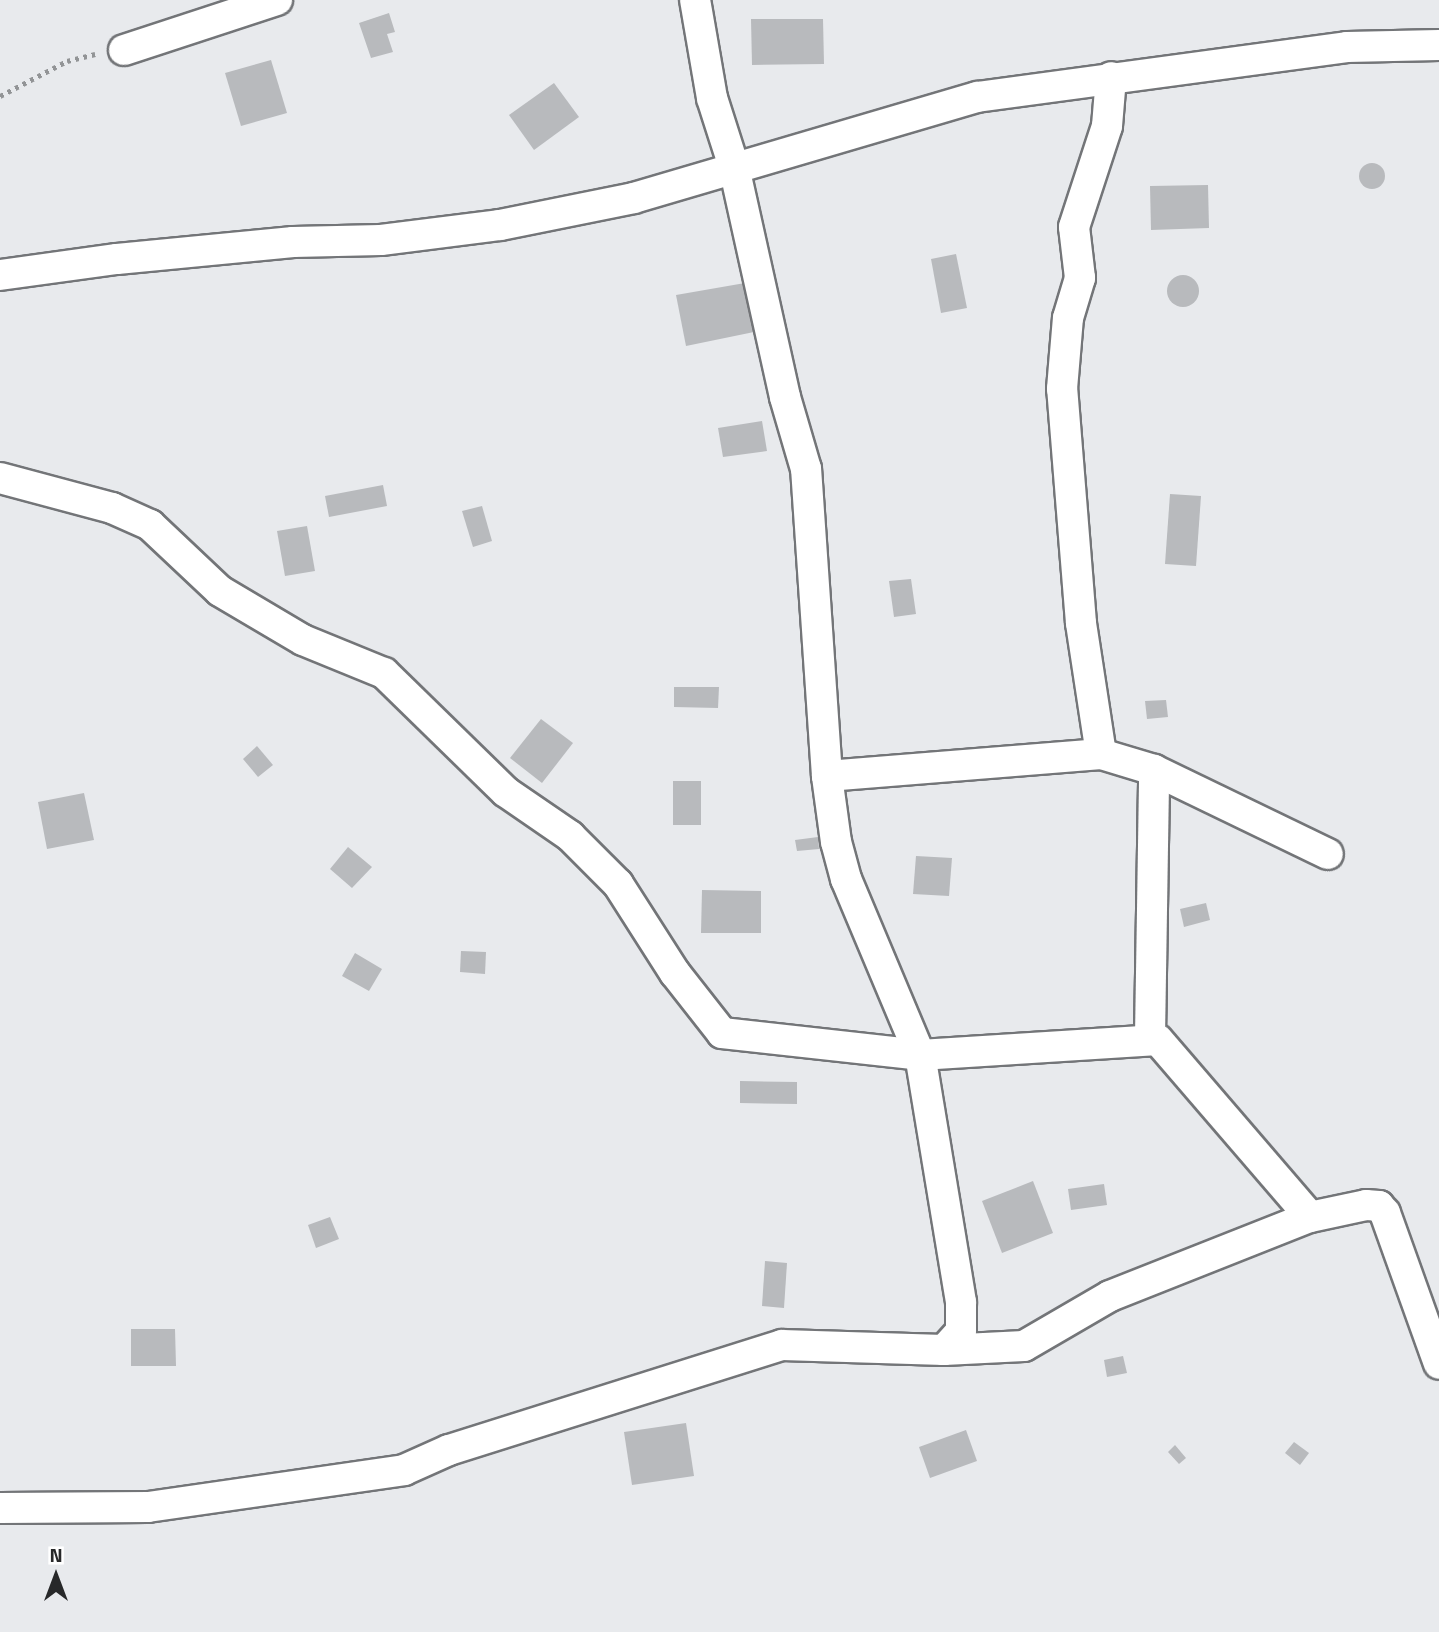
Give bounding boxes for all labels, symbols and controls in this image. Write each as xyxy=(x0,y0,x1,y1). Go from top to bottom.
text: N xyxy=(49,1540,63,1569)
north arrow xyxy=(21,1541,91,1611)

